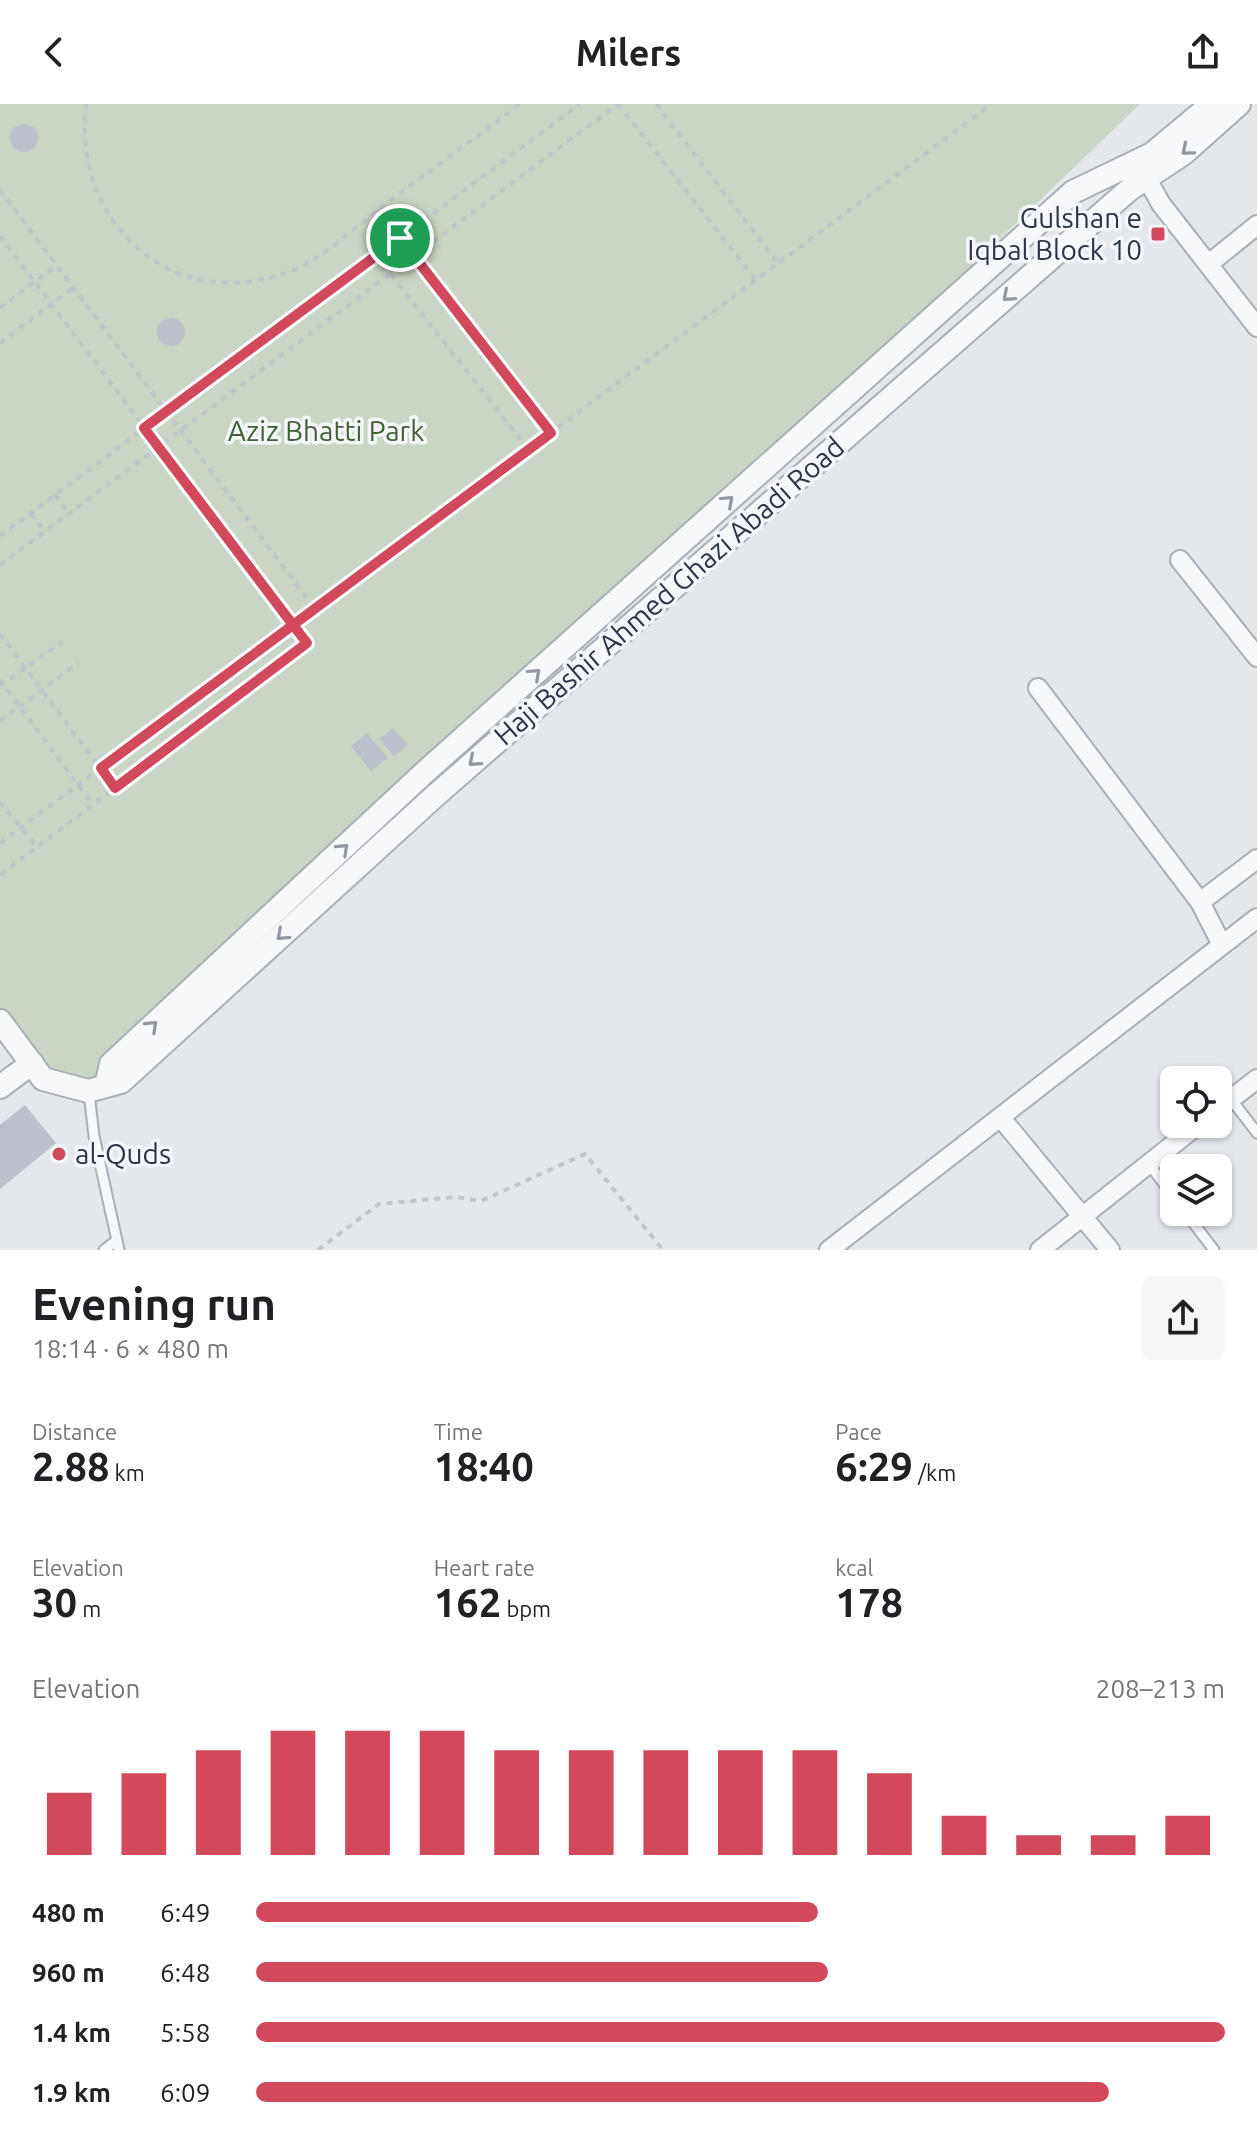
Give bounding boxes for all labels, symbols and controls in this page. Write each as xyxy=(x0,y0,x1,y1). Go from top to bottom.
icon: back xyxy=(32,30,76,74)
icon: share xyxy=(1181,30,1225,74)
text: Milers xyxy=(576,32,681,73)
one-way arrow xyxy=(1182,140,1196,155)
place label: Gulshan e Iqbal Block 10 xyxy=(967,202,1142,265)
pin xyxy=(366,204,434,272)
icon: arrive xyxy=(378,216,422,260)
marker: Gulshan e Iqbal Block 10 xyxy=(1149,225,1167,243)
one-way arrow xyxy=(1003,286,1018,301)
park label: Aziz Bhatti Park xyxy=(228,415,424,446)
street label: Haji Bashir Ahmed Ghazi Abadi Road xyxy=(488,430,850,751)
one-way arrow xyxy=(719,496,734,510)
one-way arrow xyxy=(525,669,540,684)
one-way arrow xyxy=(469,751,484,766)
one-way arrow xyxy=(333,845,348,859)
one-way arrow xyxy=(276,926,291,940)
one-way arrow xyxy=(143,1022,158,1036)
map controls xyxy=(1160,1066,1232,1226)
button: locate xyxy=(1160,1066,1232,1138)
place label: al-Quds xyxy=(75,1138,171,1169)
marker: al-Quds xyxy=(50,1145,68,1163)
button: layers xyxy=(1160,1154,1232,1226)
button: share xyxy=(1141,1276,1225,1360)
text: Evening run xyxy=(32,1279,276,1328)
text: 18:14 · 6 × 480 m xyxy=(32,1334,229,1363)
text: Distance xyxy=(32,1419,117,1444)
text: Time xyxy=(434,1419,483,1444)
text: Pace xyxy=(835,1419,882,1444)
text: 2.88 xyxy=(32,1444,110,1489)
text: 18:40 xyxy=(434,1444,534,1489)
text: 6:29 xyxy=(835,1444,913,1489)
text: km xyxy=(110,1460,145,1485)
text: /km xyxy=(913,1460,956,1485)
text: Elevation xyxy=(32,1555,124,1580)
text: Heart rate xyxy=(434,1555,535,1580)
text: kcal xyxy=(835,1555,873,1580)
text: 30 xyxy=(32,1580,77,1625)
text: 162 xyxy=(434,1580,501,1625)
text: 178 xyxy=(835,1580,903,1625)
text: m xyxy=(77,1596,101,1621)
text: bpm xyxy=(501,1596,551,1621)
text: Elevation xyxy=(32,1674,140,1703)
text: 208–213 m xyxy=(1096,1674,1225,1703)
text: 480 m xyxy=(32,1898,105,1927)
text: 6:49 xyxy=(160,1898,210,1927)
text: 960 m xyxy=(32,1958,105,1987)
text: 6:48 xyxy=(160,1958,210,1987)
text: 1.4 km xyxy=(32,2018,111,2047)
text: 5:58 xyxy=(160,2018,210,2047)
text: 1.9 km xyxy=(32,2078,111,2107)
text: 6:09 xyxy=(160,2078,210,2107)

